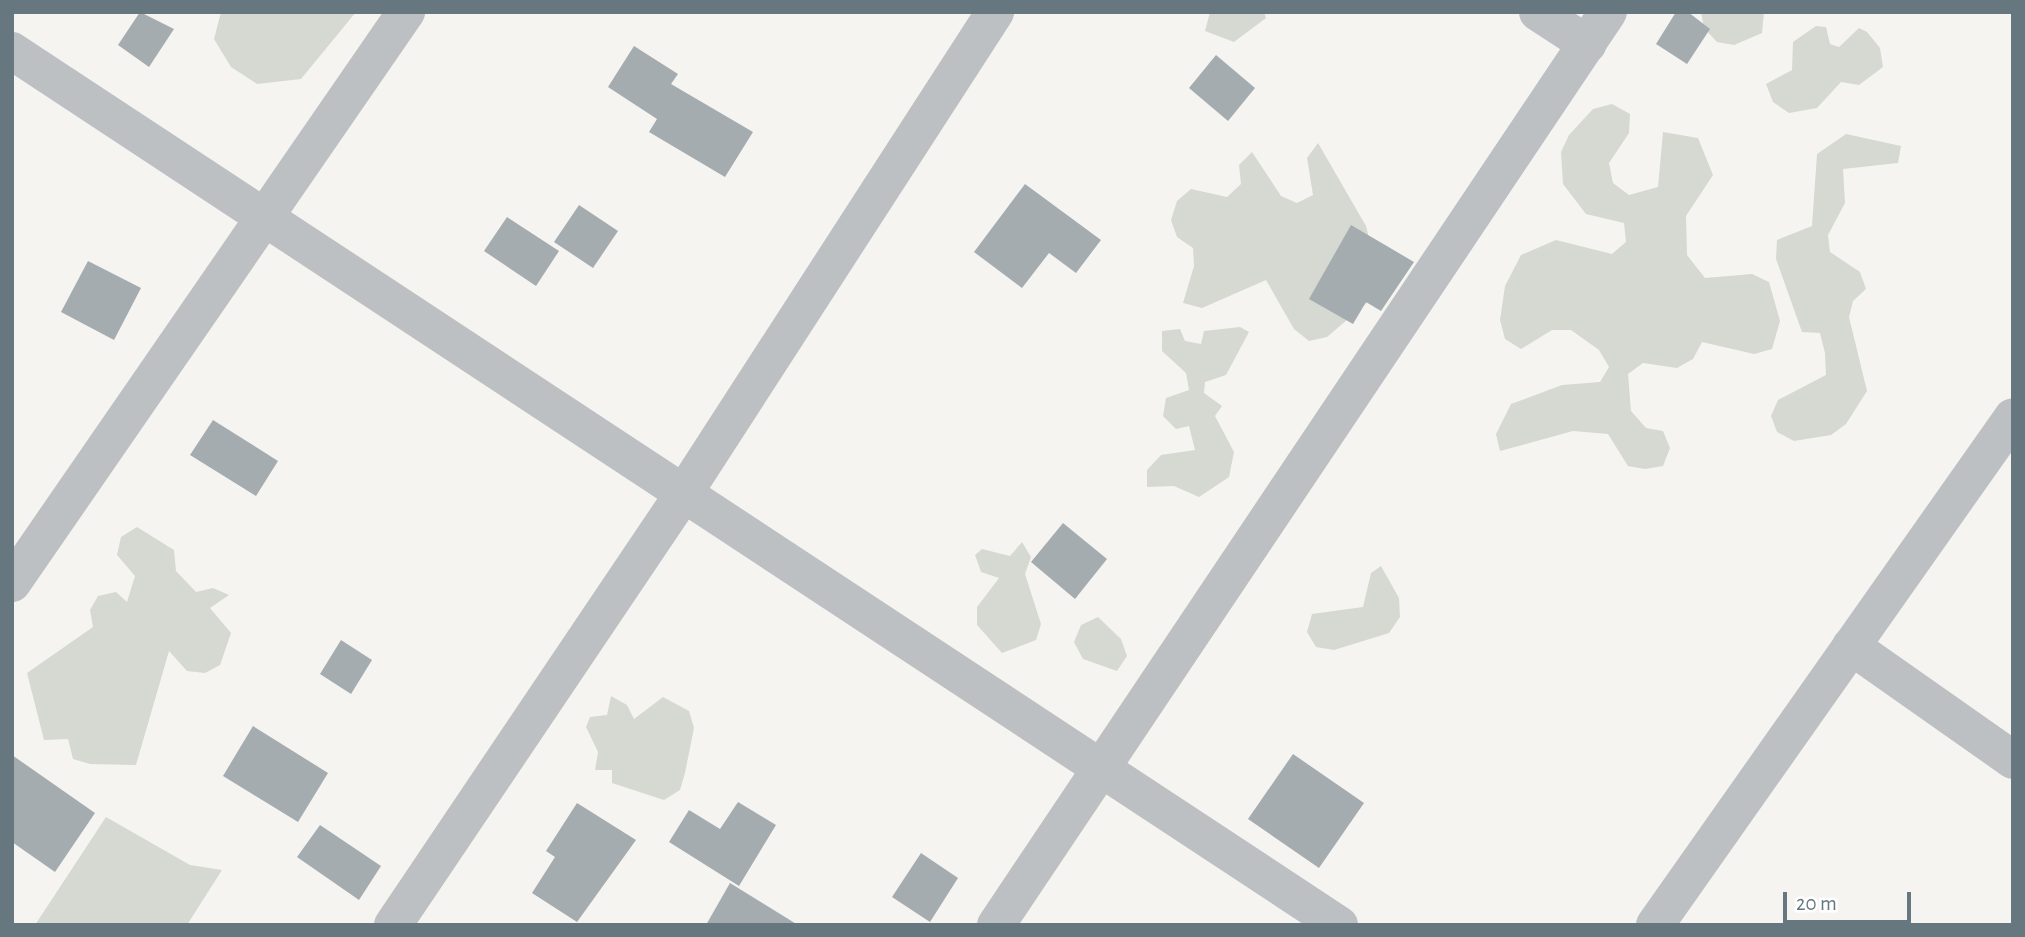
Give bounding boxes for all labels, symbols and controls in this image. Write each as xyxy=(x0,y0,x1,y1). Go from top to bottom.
scale bar xyxy=(1787,878,1915,922)
text: 20 m xyxy=(1796,893,1837,914)

